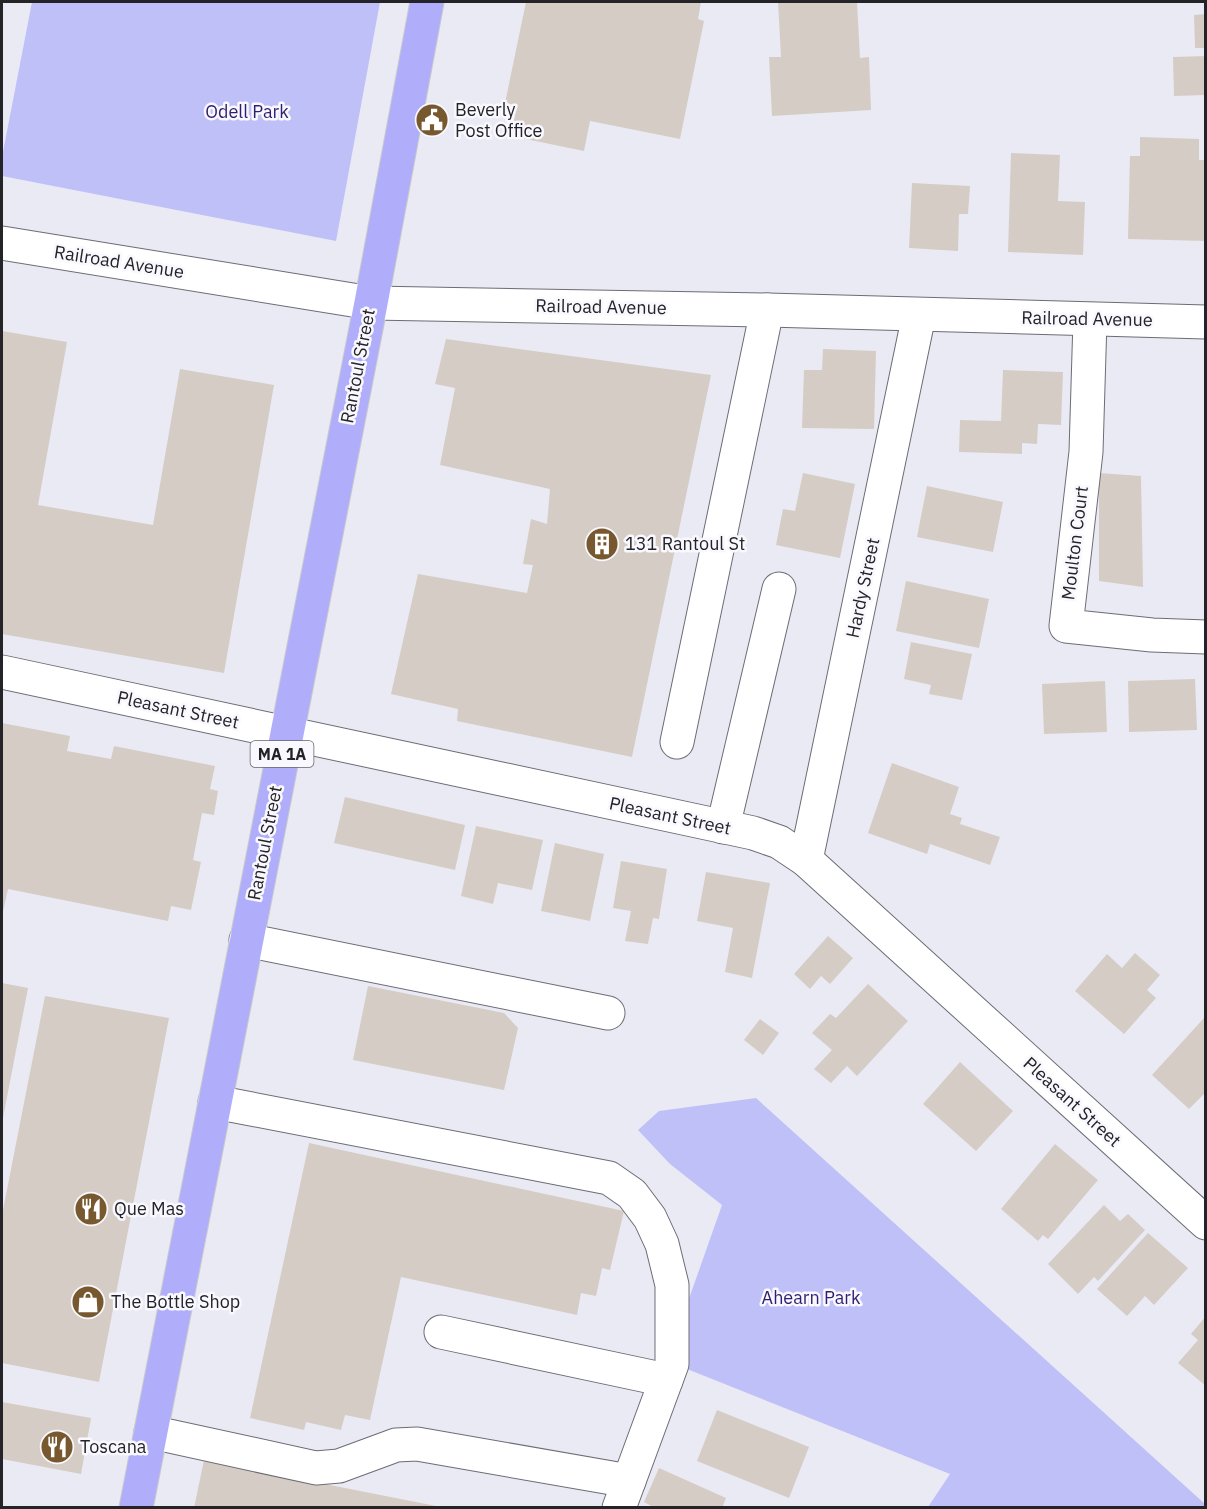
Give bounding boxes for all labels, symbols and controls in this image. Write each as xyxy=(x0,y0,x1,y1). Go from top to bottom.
place label: Beverly Post Office xyxy=(455,98,543,142)
park label: Odell Park xyxy=(205,100,289,123)
public building icon: Beverly Post Office xyxy=(414,102,450,138)
street label: Railroad Avenue xyxy=(52,240,186,283)
street label: Railroad Avenue xyxy=(535,294,667,319)
street label: Railroad Avenue xyxy=(1021,306,1153,331)
street label: Rantoul Street xyxy=(335,307,380,425)
street label: Moulton Court xyxy=(1056,484,1093,601)
building icon: 131 Rantoul St xyxy=(584,526,620,562)
place label: 131 Rantoul St xyxy=(625,532,745,555)
street label: Hardy Street xyxy=(841,536,884,640)
street label: Pleasant Street xyxy=(115,685,241,734)
road number: MA 1A xyxy=(250,741,314,767)
street label: Rantoul Street xyxy=(242,784,287,902)
street label: Pleasant Street xyxy=(607,791,733,840)
street label: Pleasant Street xyxy=(1019,1052,1126,1152)
restaurant icon: Que Mas xyxy=(73,1191,109,1227)
place label: Que Mas xyxy=(114,1197,184,1220)
shop icon: The Bottle Shop xyxy=(70,1284,106,1320)
park label: Ahearn Park xyxy=(762,1286,861,1309)
place label: The Bottle Shop xyxy=(111,1290,240,1313)
restaurant icon: Toscana xyxy=(39,1429,75,1465)
place label: Toscana xyxy=(80,1435,147,1458)

